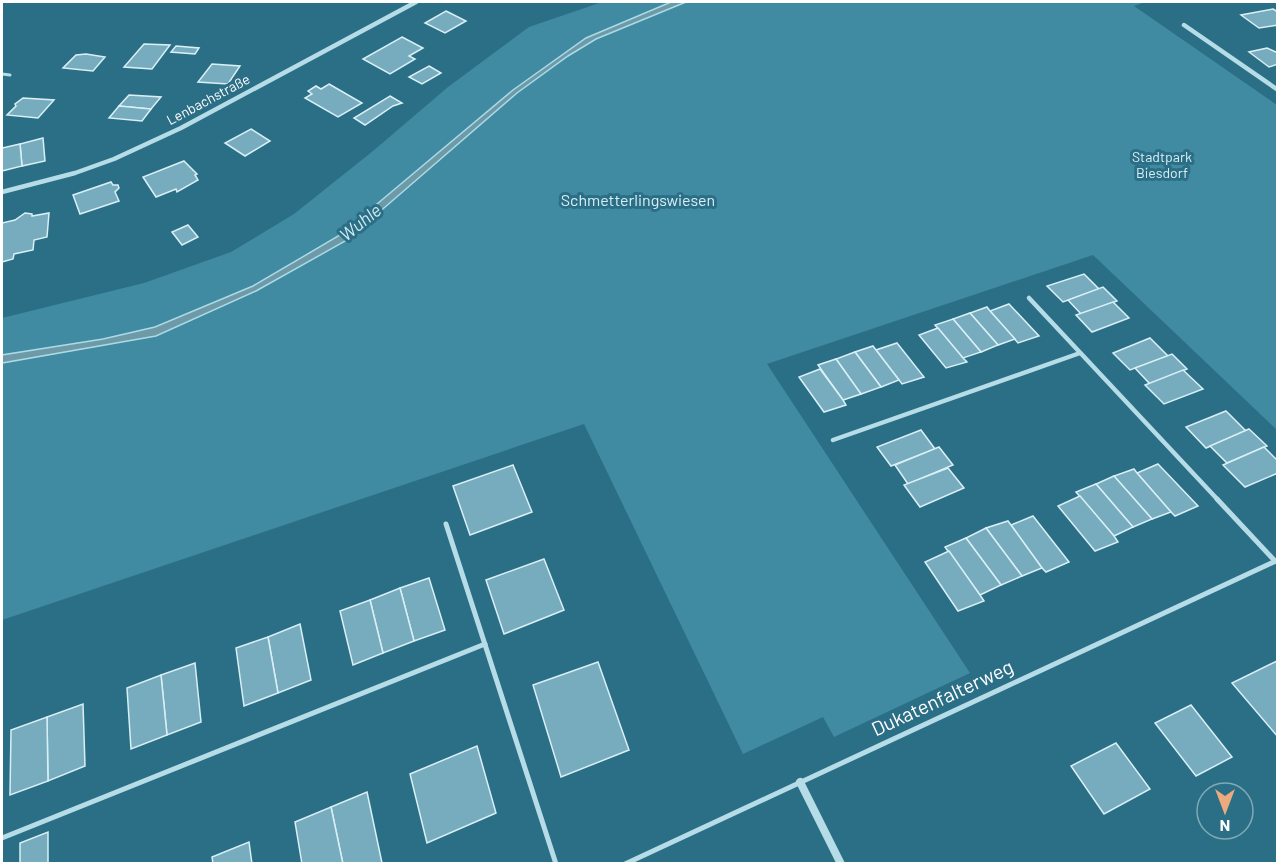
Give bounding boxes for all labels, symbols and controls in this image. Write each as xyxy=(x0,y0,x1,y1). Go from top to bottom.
street label: Lenbachstraße xyxy=(163,70,253,128)
park label: Stadtpark Biesdorf xyxy=(1132,148,1192,181)
park label: Schmetterlingswiesen xyxy=(561,190,715,209)
water label: Wuhle xyxy=(335,199,385,245)
street label: Dukatenfalterweg xyxy=(867,654,1017,740)
north arrow xyxy=(1195,781,1255,841)
text: N xyxy=(1220,817,1230,836)

